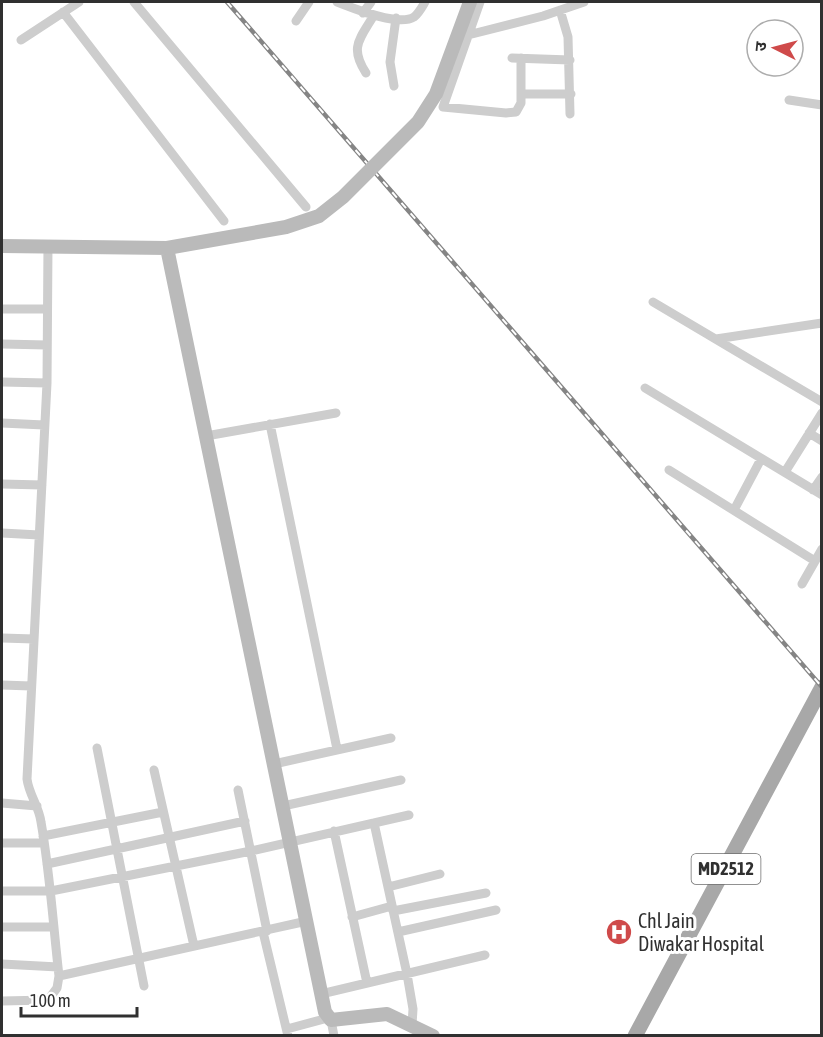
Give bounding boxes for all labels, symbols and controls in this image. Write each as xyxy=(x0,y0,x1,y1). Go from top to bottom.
north arrow xyxy=(745,18,805,78)
text: उ xyxy=(751,40,770,52)
road number: MD2512 xyxy=(692,854,760,884)
place label: Chl Jain Diwakar Hospital xyxy=(638,909,765,955)
hospital icon: Chl Jain Diwakar Hospital xyxy=(604,917,634,947)
scale bar xyxy=(21,980,136,1018)
text: 100 m xyxy=(30,990,71,1011)

